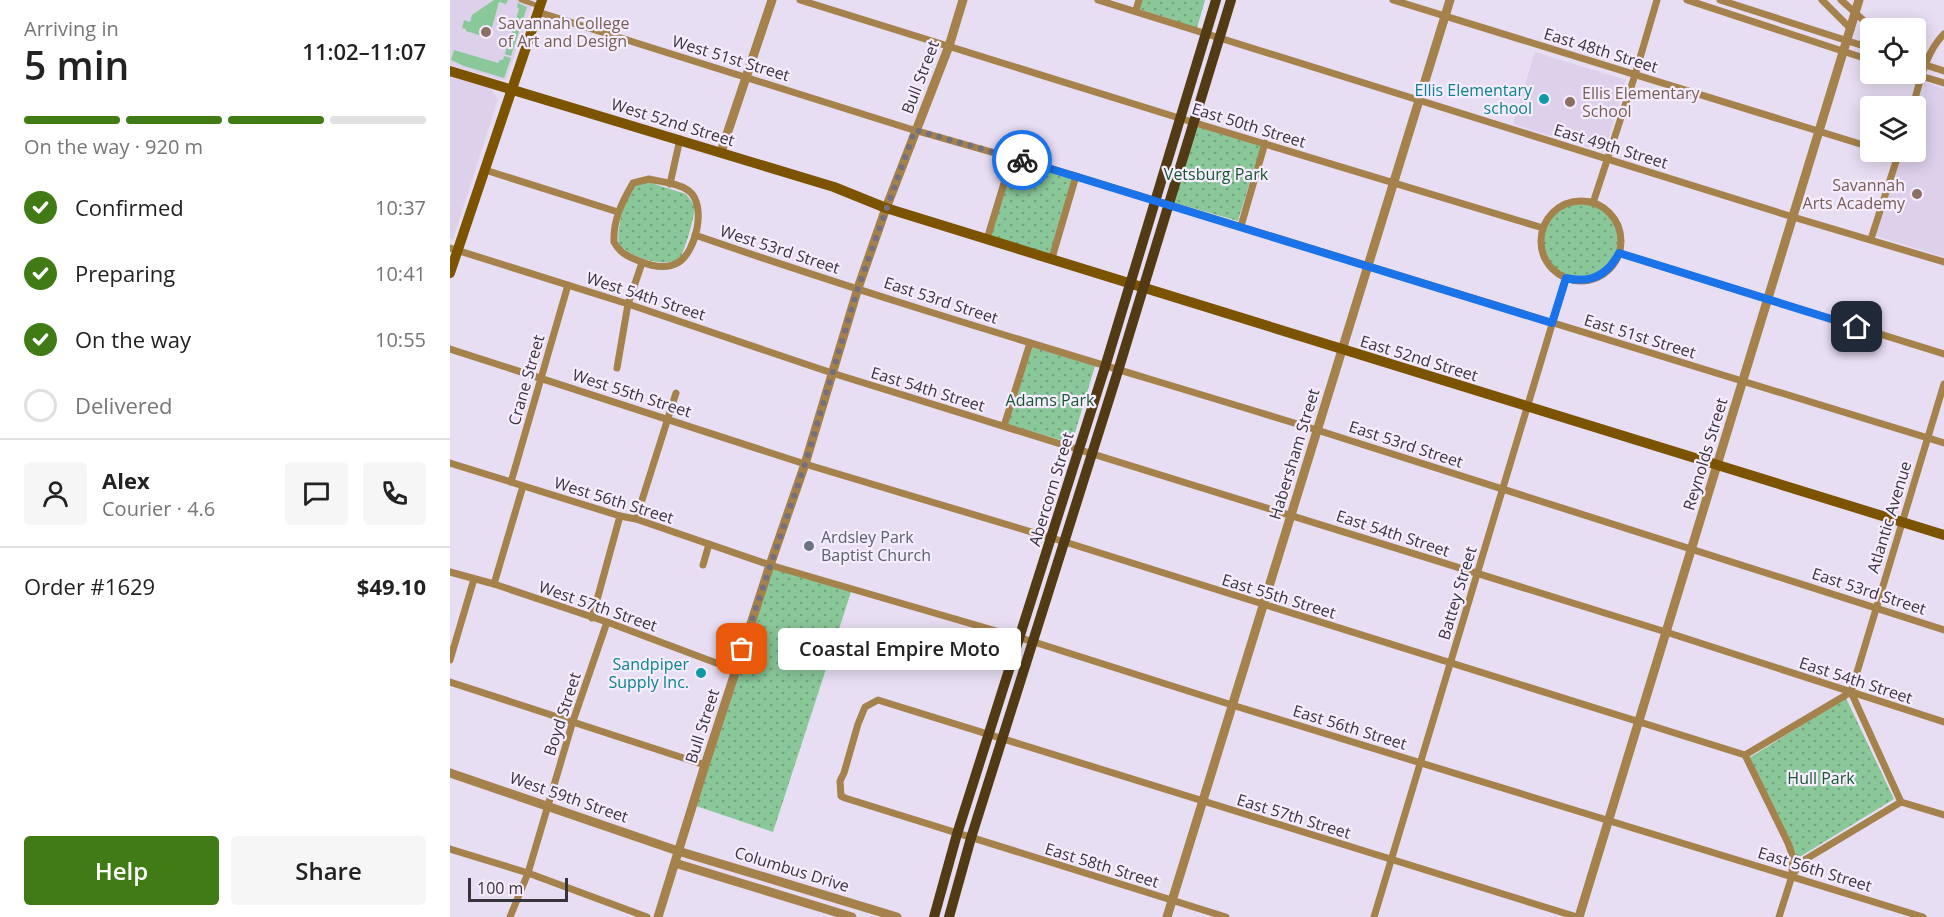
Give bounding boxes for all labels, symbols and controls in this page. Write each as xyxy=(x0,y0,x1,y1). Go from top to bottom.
place label: Savannah College of Art and Design xyxy=(498,12,629,52)
text: Arriving in xyxy=(24,15,119,42)
map controls xyxy=(1860,18,1926,162)
button: locate xyxy=(1860,18,1926,84)
street label: East 48th Street xyxy=(1541,22,1661,78)
marker: Savannah College of Art and Design xyxy=(479,25,493,39)
street label: West 51st Street xyxy=(670,30,793,86)
text: 11:02–11:07 xyxy=(302,36,426,66)
street label: Bull Street xyxy=(896,37,944,117)
text: 5 min xyxy=(24,38,129,91)
place label: Ellis Elementary school xyxy=(1415,79,1533,119)
place label: Ellis Elementary School xyxy=(1582,82,1700,122)
marker: Ellis Elementary school xyxy=(1537,92,1551,106)
street label: West 52nd Street xyxy=(609,93,738,151)
marker: Ellis Elementary School xyxy=(1563,95,1577,109)
button: layers xyxy=(1860,96,1926,162)
street label: East 50th Street xyxy=(1189,97,1309,153)
street label: East 49th Street xyxy=(1551,118,1671,174)
courier xyxy=(992,130,1052,190)
text: On the way · 920 m xyxy=(24,133,203,160)
icon: bike xyxy=(1006,144,1039,177)
park label: Vetsburg Park xyxy=(1164,163,1269,185)
place label: Savannah Arts Academy xyxy=(1803,174,1906,214)
marker: Savannah Arts Academy xyxy=(1910,187,1924,201)
icon: check xyxy=(24,191,57,224)
text: Confirmed xyxy=(75,192,184,222)
text: 10:37 xyxy=(375,194,426,221)
street label: West 53rd Street xyxy=(717,219,843,279)
icon: check xyxy=(24,257,57,290)
text: Preparing xyxy=(75,258,175,288)
text: 10:41 xyxy=(375,260,426,287)
street label: West 54th Street xyxy=(584,266,709,326)
street label: East 53rd Street xyxy=(881,271,1001,329)
pin xyxy=(1831,301,1882,352)
street label: East 51st Street xyxy=(1581,309,1699,364)
icon: home xyxy=(1840,310,1873,343)
icon: check xyxy=(24,323,57,356)
text: On the way xyxy=(75,324,191,354)
text: 10:55 xyxy=(375,326,426,353)
street label: East 52nd Street xyxy=(1357,330,1481,386)
street label: Crane Street xyxy=(503,332,549,428)
street label: East 54th Street xyxy=(868,361,988,417)
street label: West 55th Street xyxy=(570,363,695,423)
street label: Habersham Street xyxy=(1264,385,1324,522)
park label: Adams Park xyxy=(1006,389,1095,411)
text: Delivered xyxy=(75,390,173,420)
street label: Reynolds Street xyxy=(1677,395,1733,513)
street label: East 53rd Street xyxy=(1346,415,1466,473)
street label: Abercorn Street xyxy=(1023,429,1079,549)
street label: Atlantic Avenue xyxy=(1862,458,1916,576)
button: person xyxy=(24,462,87,525)
button: chat xyxy=(285,462,348,525)
button: phone xyxy=(363,462,426,525)
text: Alex xyxy=(102,465,150,495)
street label: West 56th Street xyxy=(552,471,677,529)
text: Courier · 4.6 xyxy=(102,495,215,522)
street label: East 54th Street xyxy=(1334,504,1453,562)
place label: Ardsley Park Baptist Church xyxy=(821,526,931,566)
marker: Ardsley Park Baptist Church xyxy=(802,539,816,553)
street label: Battey Street xyxy=(1432,543,1482,642)
street label: East 53rd Street xyxy=(1809,562,1929,620)
street label: East 55th Street xyxy=(1219,568,1339,624)
text: Order #1629 xyxy=(24,571,155,601)
text: $49.10 xyxy=(357,571,426,601)
street label: West 57th Street xyxy=(536,575,660,637)
pin xyxy=(716,623,767,674)
callout: Coastal Empire Moto xyxy=(778,628,1021,670)
icon: bag xyxy=(725,632,758,665)
text: Coastal Empire Moto xyxy=(799,635,1000,662)
street label: East 54th Street xyxy=(1797,651,1916,709)
place label: Sandpiper Supply Inc. xyxy=(608,653,689,693)
marker: Sandpiper Supply Inc. xyxy=(694,666,708,680)
street label: Boyd Street xyxy=(538,669,586,759)
street label: Bull Street xyxy=(680,686,724,766)
street label: East 56th Street xyxy=(1290,699,1410,755)
street label: West 59th Street xyxy=(507,766,631,828)
park label: Hull Park xyxy=(1787,767,1855,789)
street label: East 57th Street xyxy=(1234,788,1354,844)
button: Help xyxy=(24,836,219,905)
button: Share xyxy=(231,836,426,905)
street label: East 58th Street xyxy=(1042,837,1162,893)
street label: Columbus Drive xyxy=(732,841,852,897)
street label: East 56th Street xyxy=(1755,841,1875,897)
scale bar xyxy=(468,875,568,902)
text: 100 m xyxy=(477,877,523,899)

